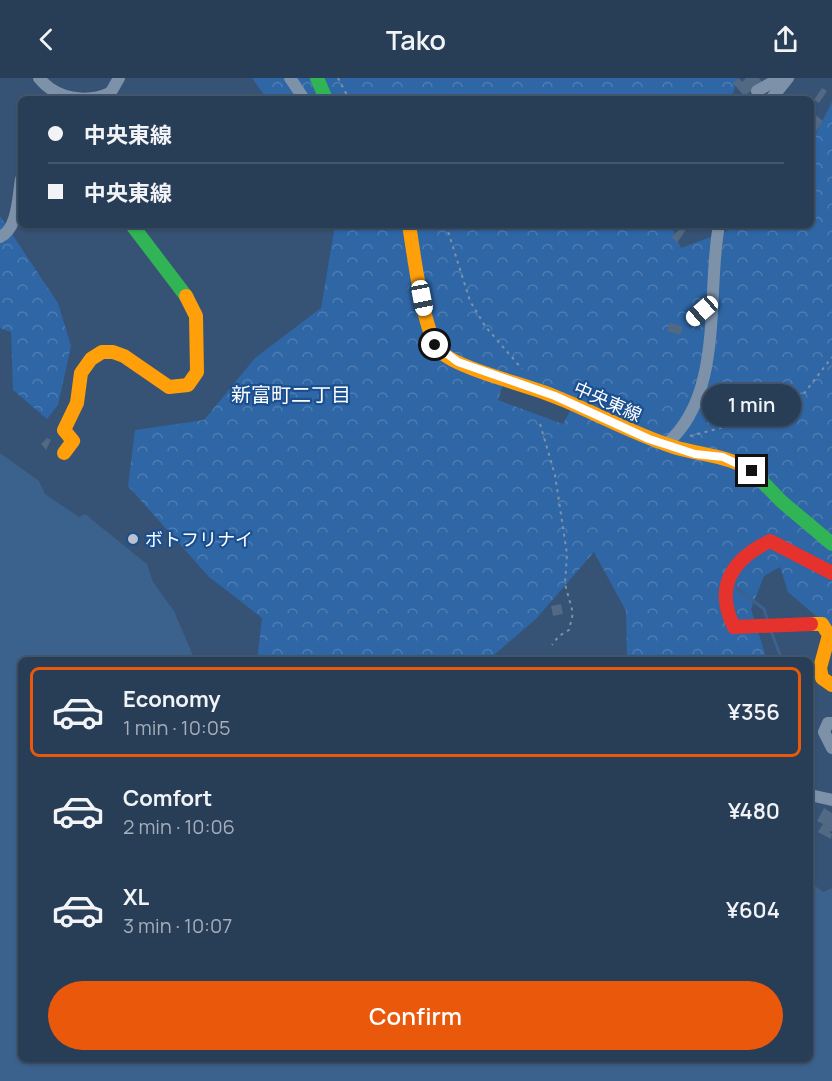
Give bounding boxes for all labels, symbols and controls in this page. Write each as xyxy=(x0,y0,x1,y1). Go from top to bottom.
text: Tako xyxy=(386,21,446,58)
icon: back xyxy=(30,23,63,56)
icon: share xyxy=(769,23,802,56)
text: 中央東線 xyxy=(84,120,172,150)
text: 中央東線 xyxy=(84,178,172,208)
car xyxy=(410,279,434,317)
car xyxy=(683,292,721,330)
route start xyxy=(421,331,448,358)
street label: 中央東線 xyxy=(570,375,646,427)
district label: 新富町二丁目 xyxy=(231,381,351,408)
callout: 1 min xyxy=(702,384,801,426)
text: 1 min xyxy=(728,391,775,418)
route end xyxy=(738,457,765,484)
place label: ボトフリナイ xyxy=(145,527,253,551)
marker: ボトフリナイ xyxy=(126,532,140,546)
text: Economy xyxy=(123,684,221,714)
icon: car xyxy=(51,685,105,739)
text: ¥356 xyxy=(728,697,780,727)
text: 1 min · 10:05 xyxy=(123,714,231,741)
text: Comfort xyxy=(123,783,212,813)
icon: car xyxy=(51,784,105,838)
text: ¥480 xyxy=(728,796,780,826)
text: 2 min · 10:06 xyxy=(123,813,235,840)
text: XL xyxy=(123,882,149,912)
icon: car xyxy=(51,883,105,937)
text: ¥604 xyxy=(726,895,780,925)
text: 3 min · 10:07 xyxy=(123,912,232,939)
button: Confirm xyxy=(48,981,783,1050)

